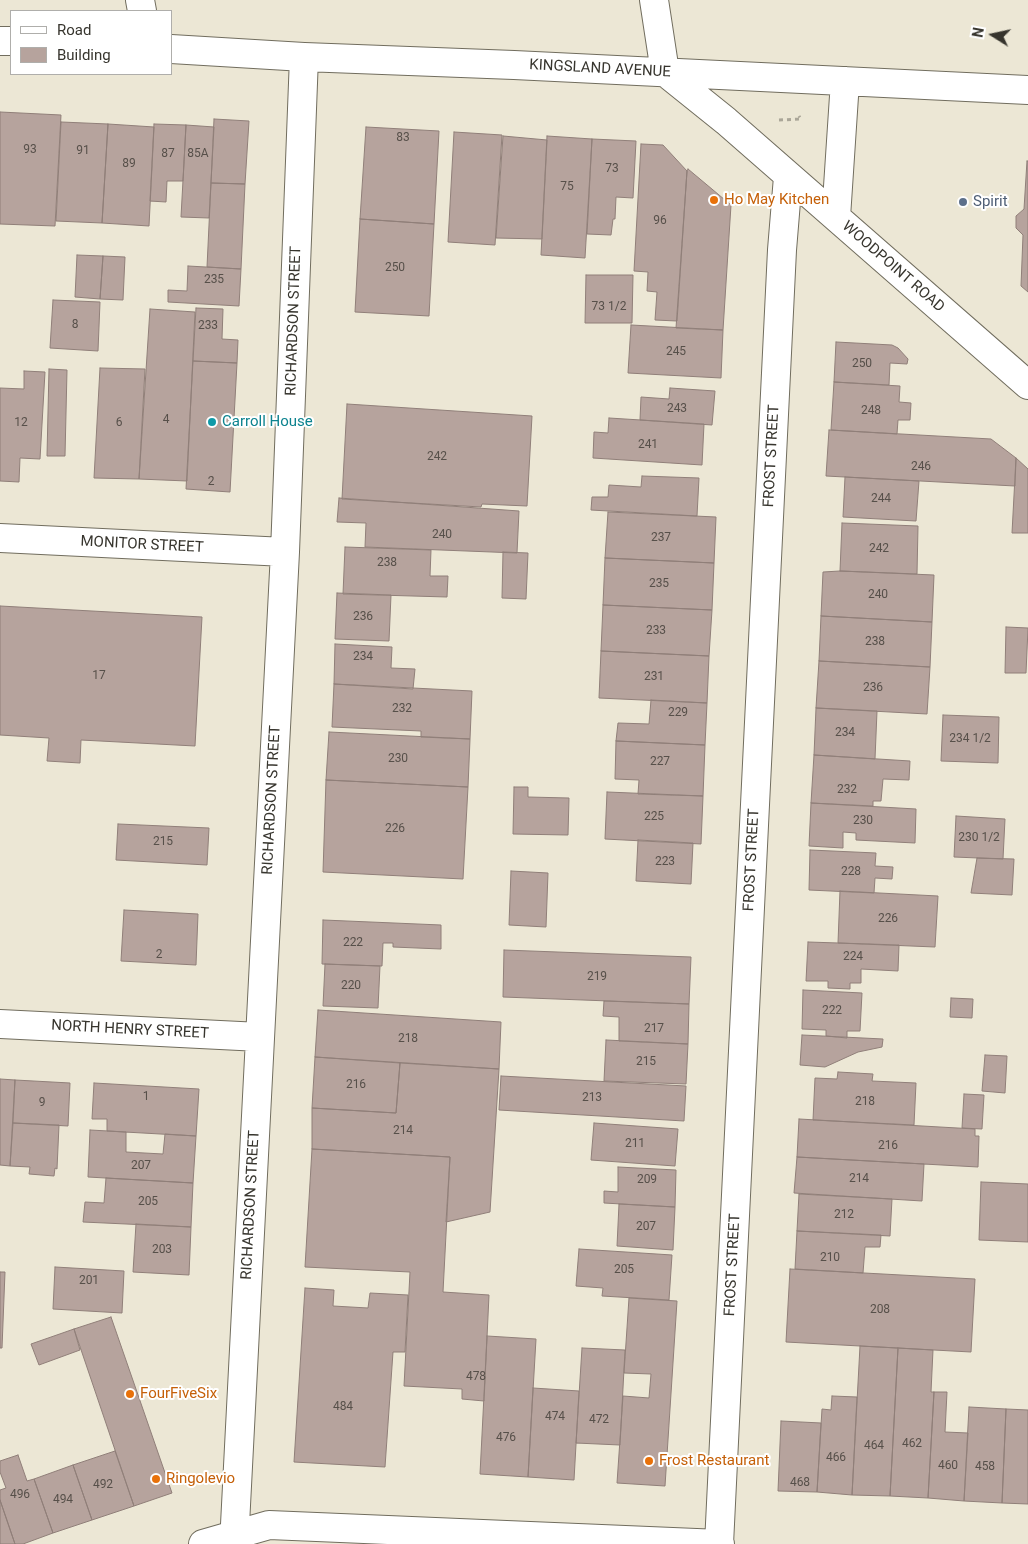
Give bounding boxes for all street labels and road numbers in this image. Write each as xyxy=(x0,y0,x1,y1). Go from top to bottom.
street label: KINGSLAND AVENUE xyxy=(529,56,671,82)
street label: WOODPOINT ROAD xyxy=(838,218,948,316)
street label: RICHARDSON STREET xyxy=(282,246,306,396)
street label: FROST STREET xyxy=(760,404,784,508)
street label: MONITOR STREET xyxy=(80,533,204,557)
street label: RICHARDSON STREET xyxy=(259,725,285,875)
street label: FROST STREET xyxy=(740,808,764,912)
street label: NORTH HENRY STREET xyxy=(51,1017,209,1043)
street label: RICHARDSON STREET xyxy=(238,1130,264,1280)
street label: FROST STREET xyxy=(721,1213,745,1317)

